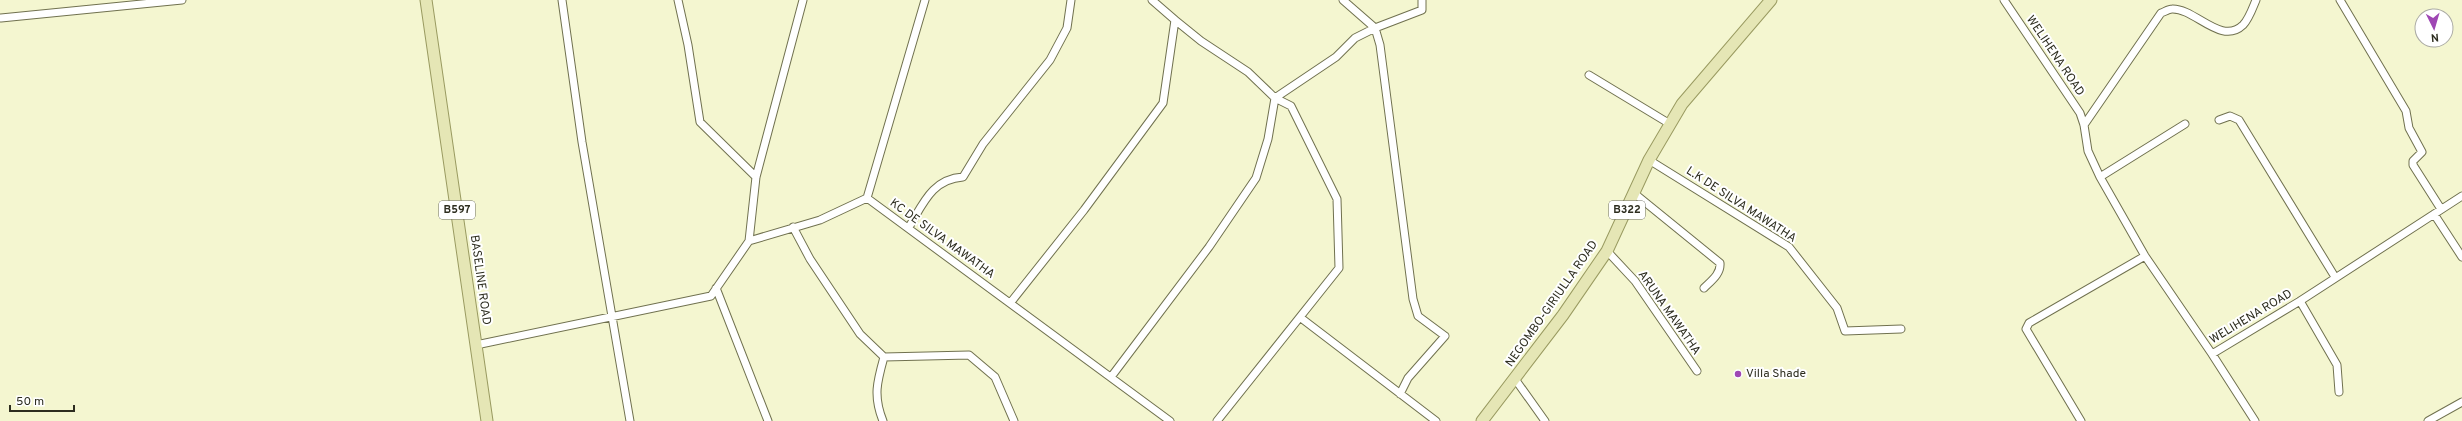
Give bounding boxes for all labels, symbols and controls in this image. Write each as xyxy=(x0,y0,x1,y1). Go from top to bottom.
north arrow xyxy=(2414,8,2454,48)
street label: WELIHENA ROAD xyxy=(2022,13,2088,99)
text: N xyxy=(2430,30,2439,44)
street label: L.K DE SILVA MAWATHA xyxy=(1683,163,1799,247)
street label: KC DE SILVA MAWATHA xyxy=(886,195,998,283)
road number: B597 xyxy=(439,201,475,219)
road number: B322 xyxy=(1609,201,1645,219)
street label: BASELINE ROAD xyxy=(466,234,494,326)
street label: NEGOMBO-GIRIULLA ROAD xyxy=(1502,238,1602,370)
street label: ARUNA MAWATHA xyxy=(1634,268,1704,358)
street label: WELIHENA ROAD xyxy=(2207,286,2295,348)
place label: Villa Shade xyxy=(1746,366,1806,382)
marker: Villa Shade xyxy=(1733,369,1743,379)
scale bar xyxy=(10,387,74,413)
text: 50 m xyxy=(16,394,44,410)

